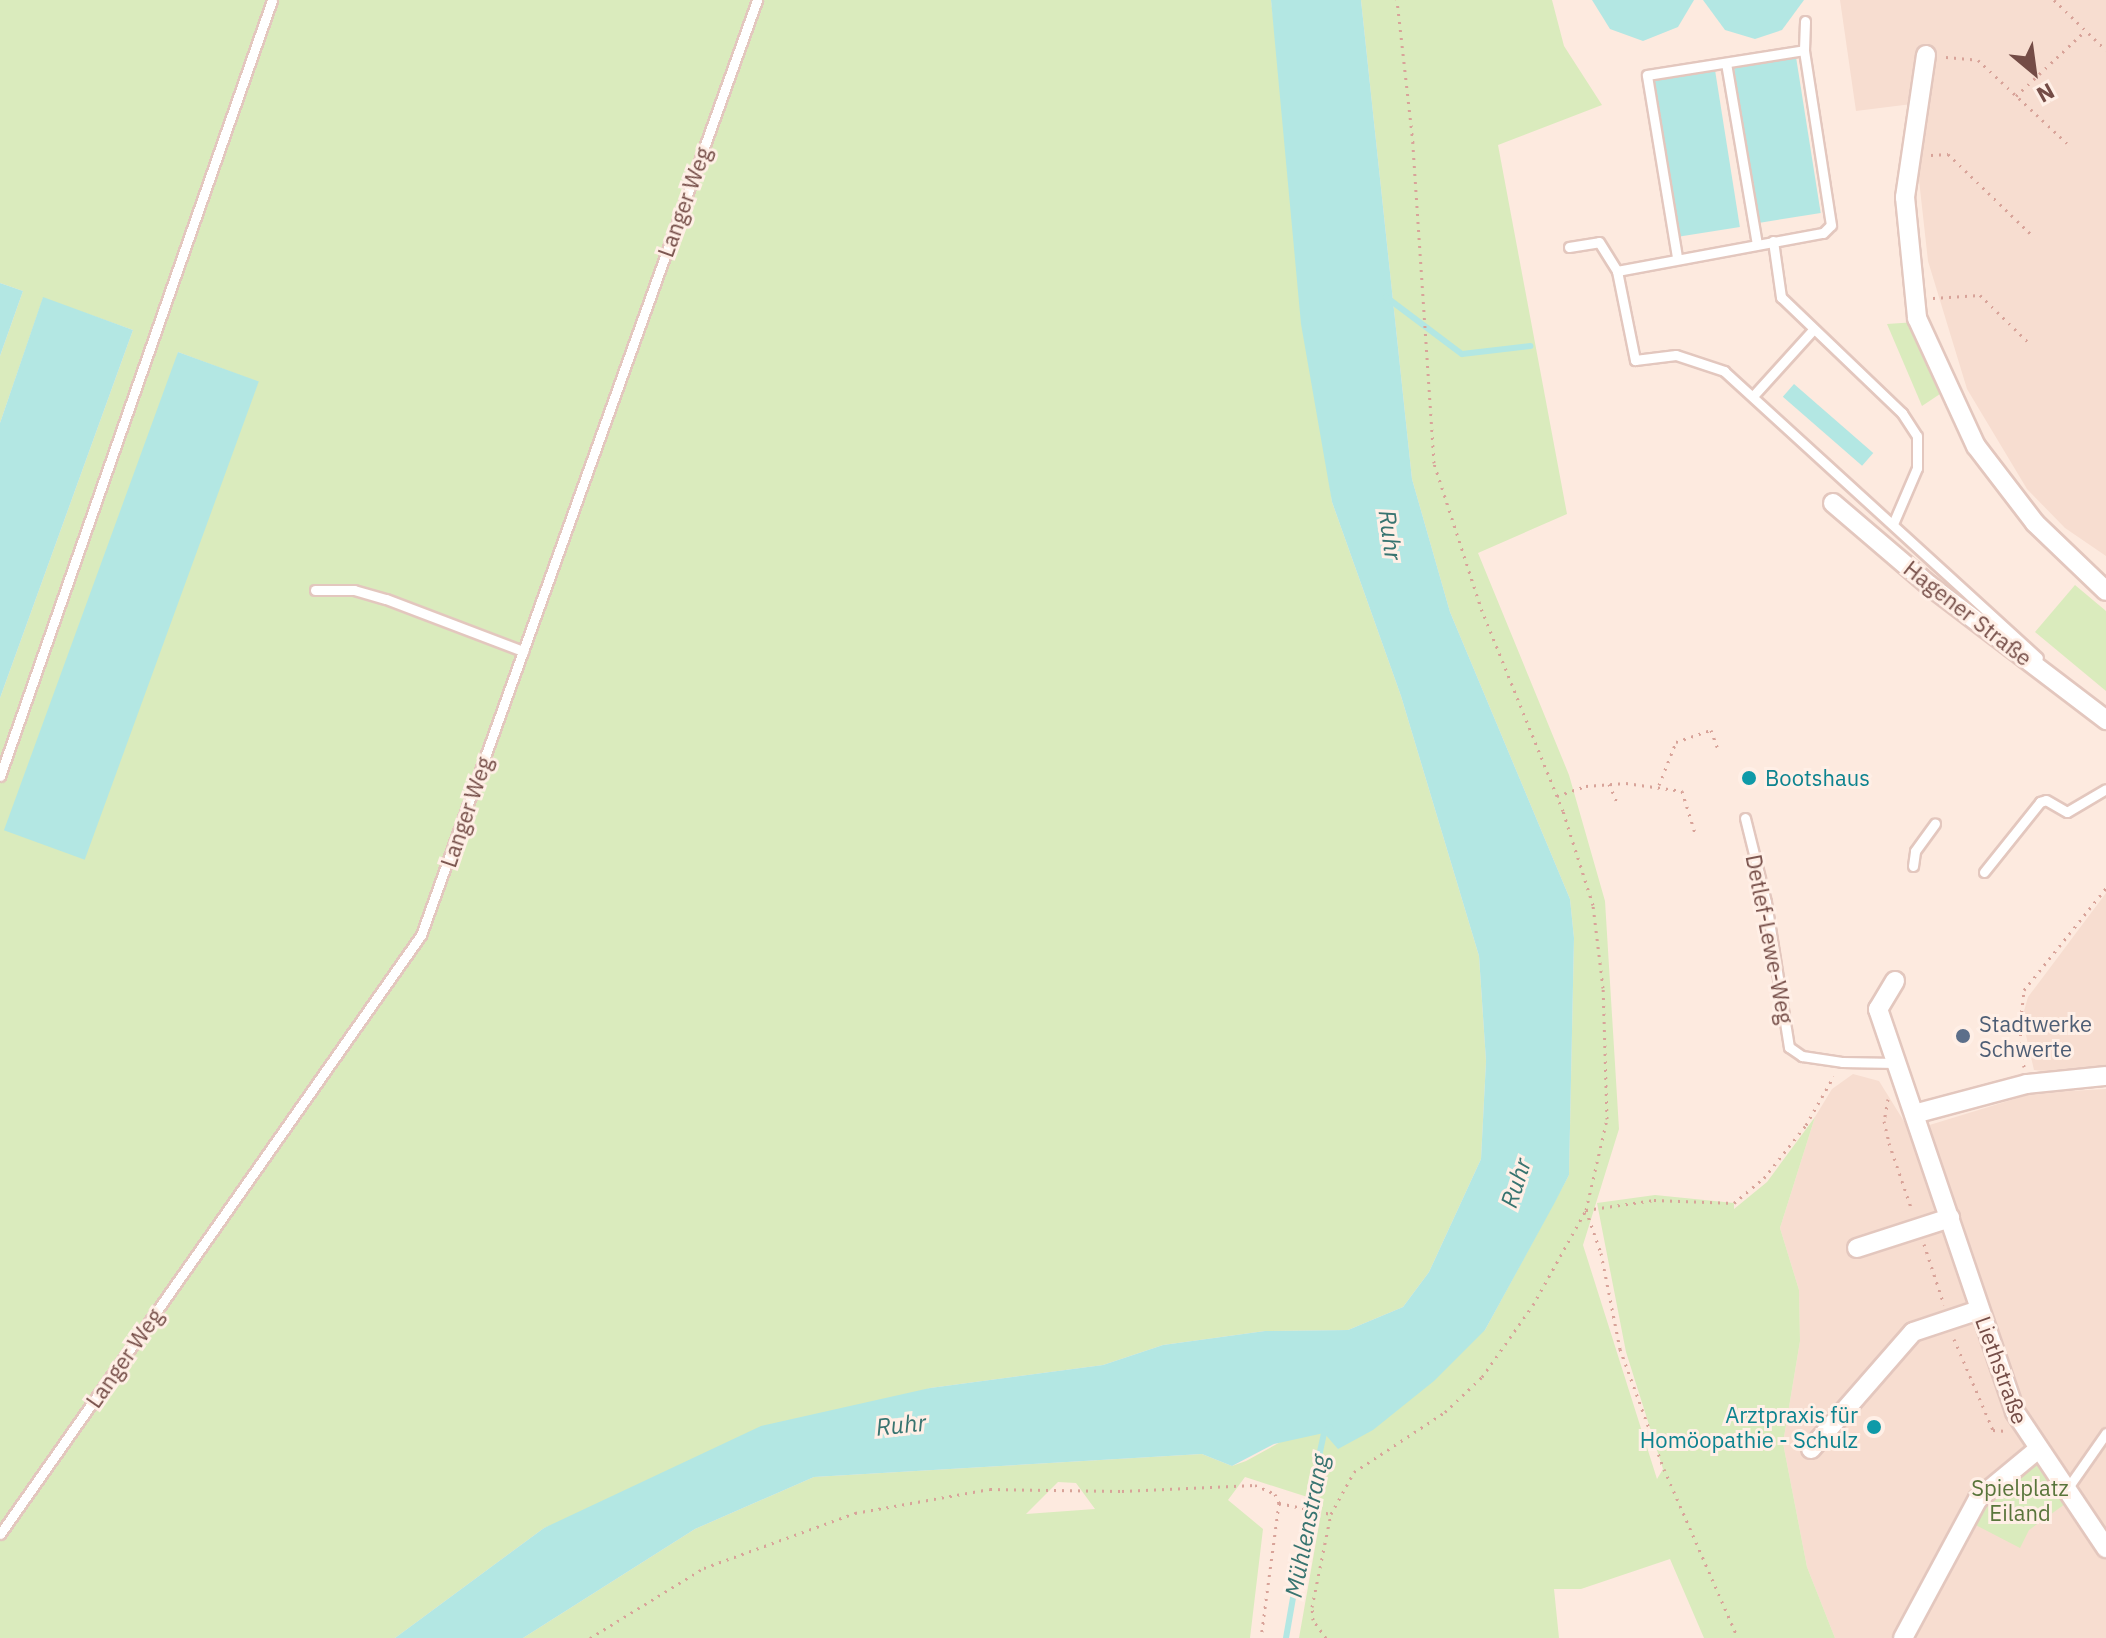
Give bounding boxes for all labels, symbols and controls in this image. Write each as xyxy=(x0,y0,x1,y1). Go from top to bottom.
north arrow xyxy=(1994,32,2074,112)
text: N xyxy=(2032,77,2060,110)
street label: Langer Weg xyxy=(652,143,716,261)
water label: Ruhr xyxy=(1372,508,1408,562)
street label: Hagener Straße xyxy=(1899,555,2037,671)
street label: Langer Weg xyxy=(435,753,497,871)
place label: Bootshaus xyxy=(1765,765,1870,791)
marker: Bootshaus xyxy=(1740,769,1758,787)
street label: Detlef-Lewe-Weg xyxy=(1741,852,1799,1026)
place label: Stadtwerke Schwerte xyxy=(1979,1010,2092,1062)
marker: Stadtwerke Schwerte xyxy=(1954,1027,1972,1045)
water label: Ruhr xyxy=(1495,1155,1537,1211)
street label: Langer Weg xyxy=(80,1303,168,1413)
street label: Liethstraße xyxy=(1970,1312,2034,1428)
place label: Arztpraxis für Homöopathie - Schulz xyxy=(1640,1401,1858,1452)
water label: Ruhr xyxy=(874,1408,928,1442)
marker: Arztpraxis für Homöopathie - Schulz xyxy=(1865,1418,1883,1436)
water label: Mühlenstrang xyxy=(1279,1452,1335,1600)
park label: Spielplatz Eiland xyxy=(1971,1474,2069,1526)

